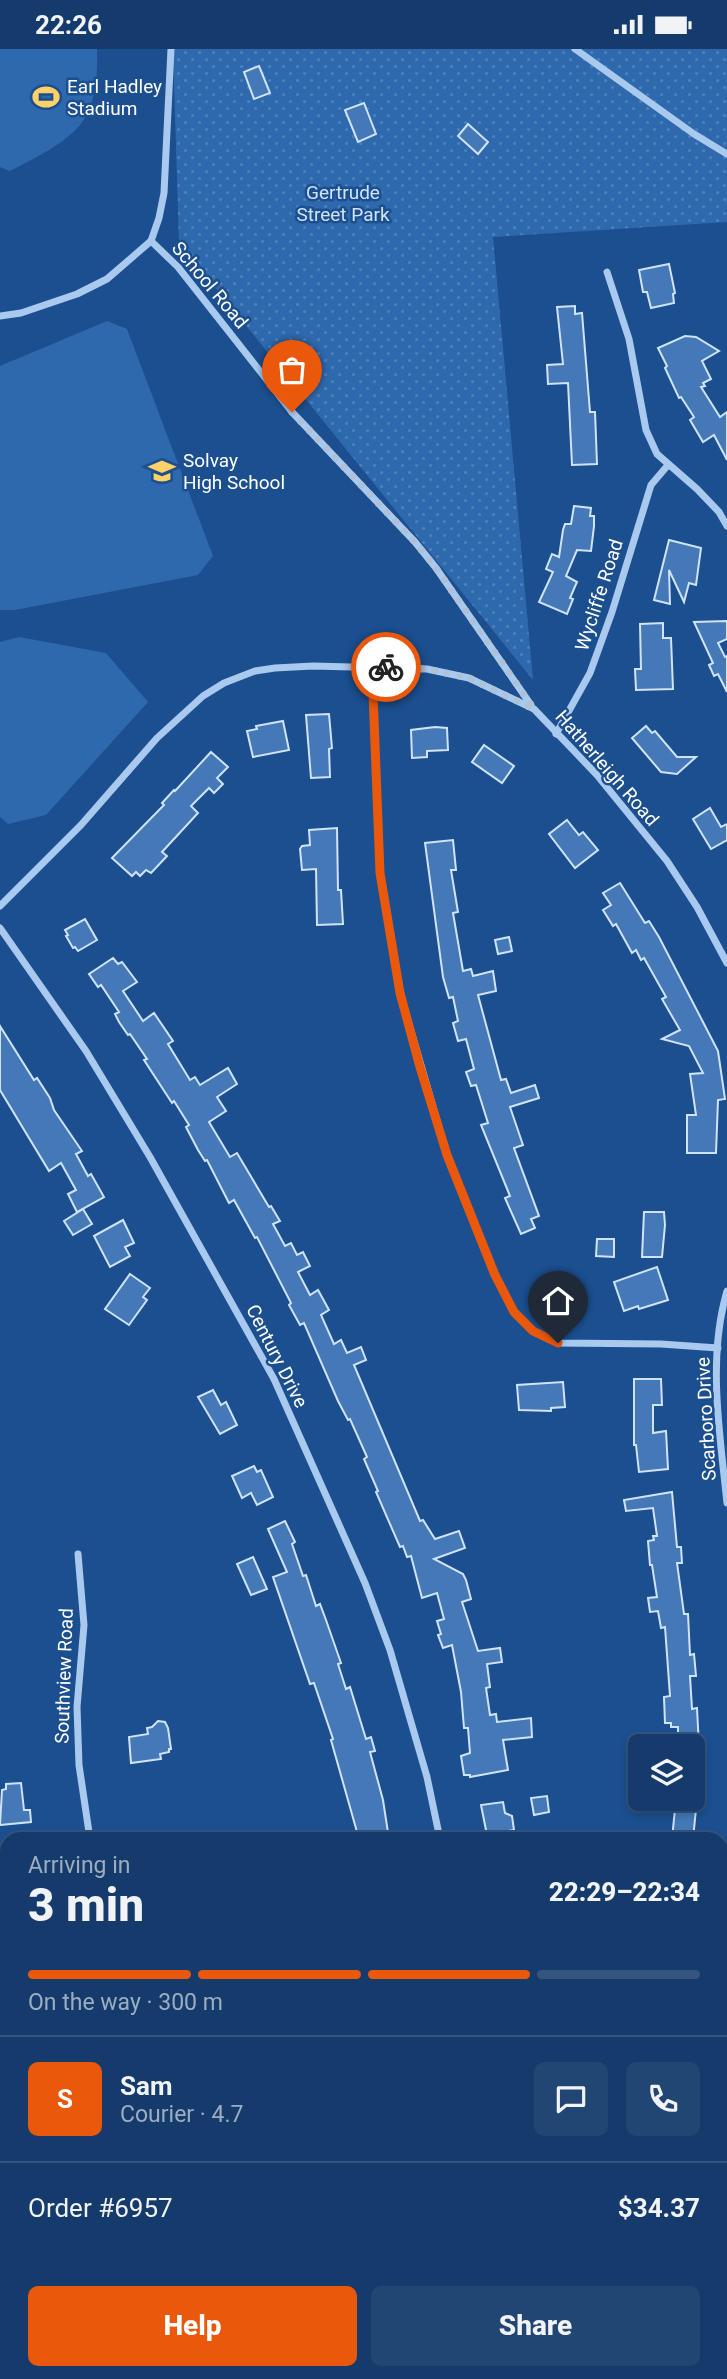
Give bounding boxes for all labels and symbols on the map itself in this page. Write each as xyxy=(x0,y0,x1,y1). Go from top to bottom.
place label: Earl Hadley Stadium xyxy=(67,75,162,120)
sports icon: Earl Hadley Stadium xyxy=(31,82,61,112)
park label: Gertrude Street Park xyxy=(296,181,390,226)
street label: School Road xyxy=(167,237,253,333)
pin xyxy=(262,340,322,412)
place label: Solvay High School xyxy=(183,449,285,494)
school or university icon: Solvay High School xyxy=(147,456,177,486)
street label: Wycliffe Road xyxy=(570,536,628,654)
courier xyxy=(351,632,421,702)
street label: Hatherleigh Road xyxy=(550,705,664,831)
pin xyxy=(528,1271,588,1343)
street label: Century Drive xyxy=(241,1301,313,1411)
street label: Scarboro Drive xyxy=(691,1356,721,1482)
street label: Southview Road xyxy=(50,1608,78,1744)

